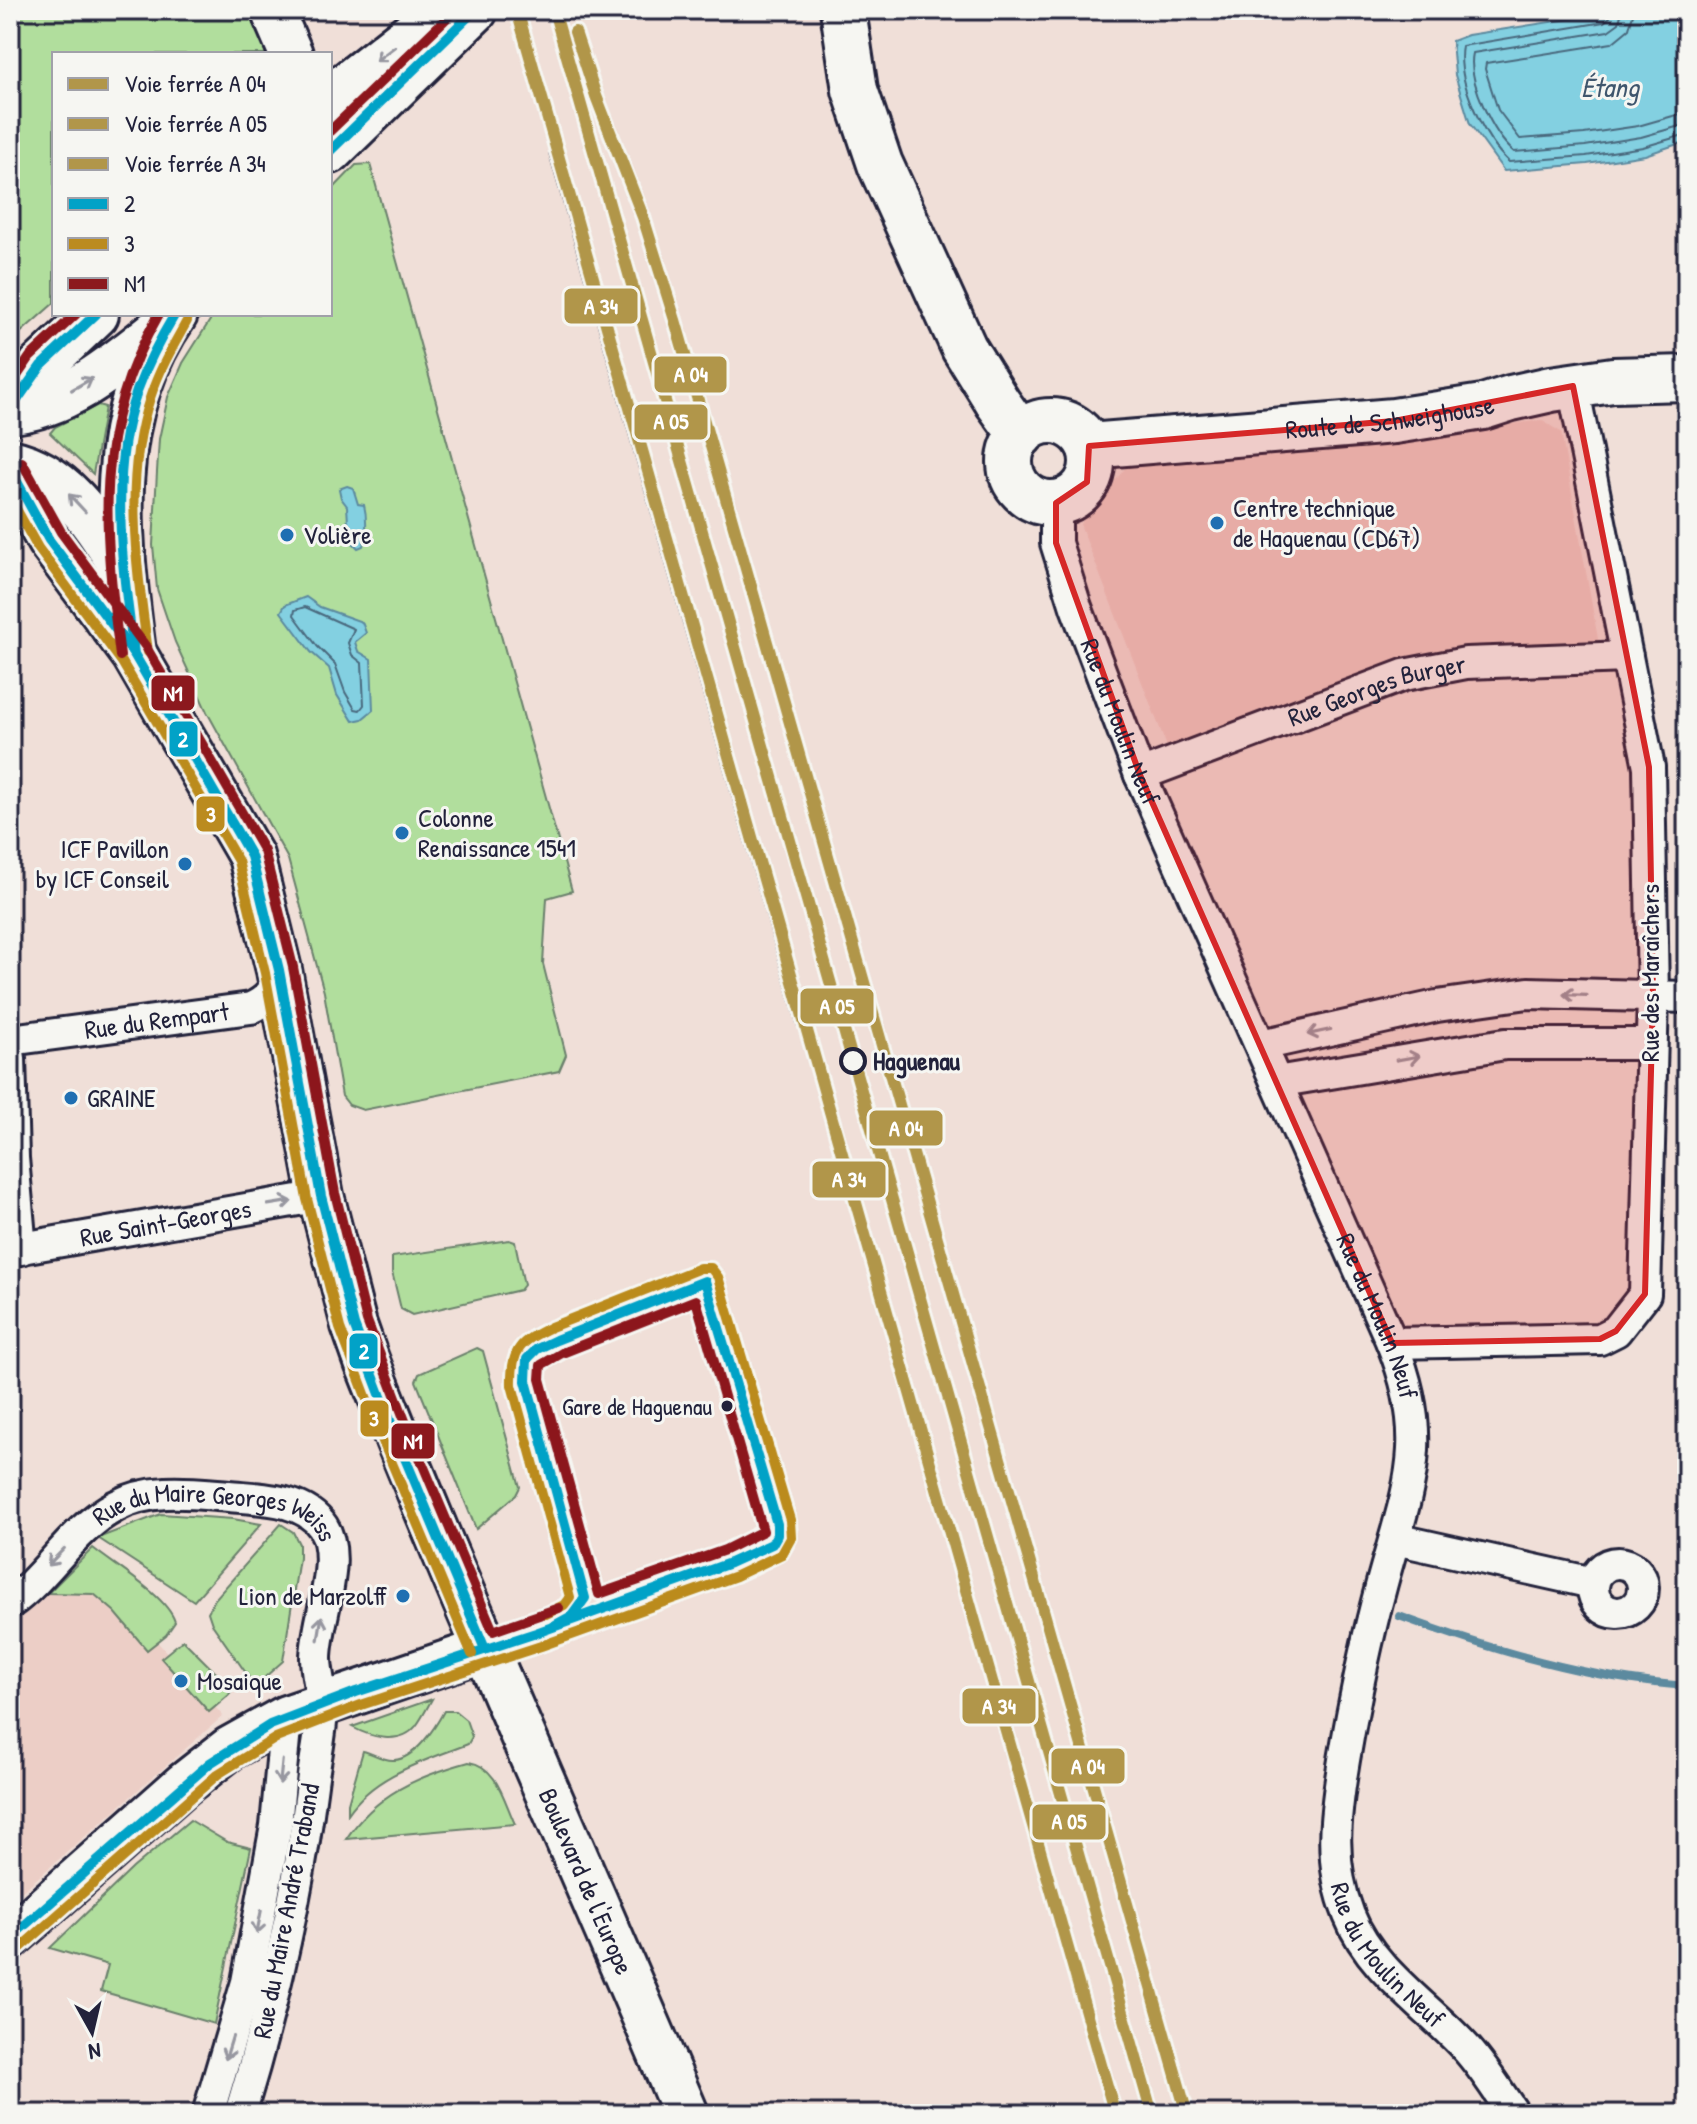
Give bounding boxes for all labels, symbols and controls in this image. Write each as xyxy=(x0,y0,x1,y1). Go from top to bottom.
one-way arrow xyxy=(375,46,396,63)
legend xyxy=(52,52,332,316)
text: Voie ferrée A 04 xyxy=(124,67,266,99)
water label: Étang xyxy=(1581,68,1641,106)
text: Voie ferrée A 05 xyxy=(124,107,267,139)
text: Voie ferrée A 34 xyxy=(124,147,266,179)
text: 2 xyxy=(124,187,135,219)
text: 3 xyxy=(124,227,135,259)
text: N1 xyxy=(124,267,145,299)
line badge: A 34 xyxy=(563,287,639,325)
text: A 34 xyxy=(584,291,618,321)
line badge: A 04 xyxy=(653,355,728,394)
text: A 04 xyxy=(674,359,708,389)
one-way arrow xyxy=(70,376,93,392)
street label: Route de Schweighouse xyxy=(1284,387,1498,447)
line badge: A 05 xyxy=(633,403,709,441)
text: A 05 xyxy=(654,406,689,436)
place label: Centre technique de Haguenau (CD67) xyxy=(1233,490,1420,555)
one-way arrow xyxy=(67,493,86,513)
marker: Centre technique de Haguenau (CD67) xyxy=(1208,514,1226,532)
place label: Volière xyxy=(303,517,372,552)
marker: Volière xyxy=(278,526,296,544)
street label: Rue du Moulin Neuf xyxy=(1073,633,1169,811)
street label: Rue Georges Burger xyxy=(1283,645,1468,734)
line badge: N1 xyxy=(150,674,196,712)
text: N1 xyxy=(163,678,183,708)
line badge: 2 xyxy=(168,720,199,758)
text: 2 xyxy=(178,724,189,754)
line badge: 3 xyxy=(195,795,226,833)
text: 3 xyxy=(206,799,216,829)
place label: Colonne Renaissance 1541 xyxy=(418,800,576,865)
marker: Colonne Renaissance 1541 xyxy=(393,824,411,842)
place label: ICF Pavillon by ICF Conseil xyxy=(36,831,169,896)
marker: ICF Pavillon by ICF Conseil xyxy=(176,855,194,873)
street label: Rue des Maraîchers xyxy=(1632,884,1667,1062)
line badge: A 05 xyxy=(799,987,875,1025)
one-way arrow xyxy=(1562,987,1589,1002)
text: A 05 xyxy=(820,991,855,1021)
street label: Rue du Rempart xyxy=(82,993,232,1047)
one-way arrow xyxy=(1306,1025,1332,1040)
place label: Haguenau xyxy=(873,1043,961,1079)
marker: Haguenau xyxy=(840,1048,866,1074)
one-way arrow xyxy=(1395,1050,1420,1065)
place label: GRAINE xyxy=(87,1080,156,1115)
marker: GRAINE xyxy=(62,1089,80,1107)
line badge: A 04 xyxy=(868,1109,944,1147)
text: A 04 xyxy=(889,1113,923,1143)
line badge: A 34 xyxy=(811,1160,887,1199)
text: A 34 xyxy=(832,1164,866,1194)
street label: Rue Saint-Georges xyxy=(77,1190,254,1255)
one-way arrow xyxy=(267,1195,292,1210)
street label: Rue du Moulin Neuf xyxy=(1329,1228,1427,1402)
line badge: 2 xyxy=(348,1332,379,1370)
text: 2 xyxy=(359,1336,370,1366)
place label: Gare de Haguenau xyxy=(562,1390,712,1422)
marker: Gare de Haguenau xyxy=(719,1398,735,1414)
line badge: 3 xyxy=(359,1399,390,1438)
text: 3 xyxy=(369,1403,379,1433)
line badge: N1 xyxy=(390,1422,436,1460)
text: N1 xyxy=(403,1426,423,1456)
street label: Rue du Maire Georges Weiss xyxy=(85,1475,346,1546)
one-way arrow xyxy=(46,1547,65,1567)
place label: Lion de Marzolff xyxy=(239,1578,387,1613)
marker: Lion de Marzolff xyxy=(394,1587,412,1605)
one-way arrow xyxy=(313,1616,328,1641)
place label: Mosaique xyxy=(197,1663,282,1698)
marker: Mosaique xyxy=(172,1672,190,1690)
line badge: A 34 xyxy=(961,1687,1037,1725)
text: A 34 xyxy=(982,1691,1016,1721)
line badge: A 04 xyxy=(1050,1747,1126,1785)
text: A 04 xyxy=(1071,1751,1105,1781)
one-way arrow xyxy=(273,1758,288,1785)
street label: Rue du Maire André Traband xyxy=(244,1780,327,2041)
street label: Boulevard de l'Europe xyxy=(531,1783,642,1980)
line badge: A 05 xyxy=(1031,1803,1107,1841)
text: A 05 xyxy=(1052,1806,1087,1836)
street label: Rue du Moulin Neuf xyxy=(1323,1879,1453,2036)
one-way arrow xyxy=(250,1909,265,1935)
north arrow xyxy=(52,1992,132,2072)
one-way arrow xyxy=(221,2035,236,2061)
text: N xyxy=(87,2036,103,2068)

